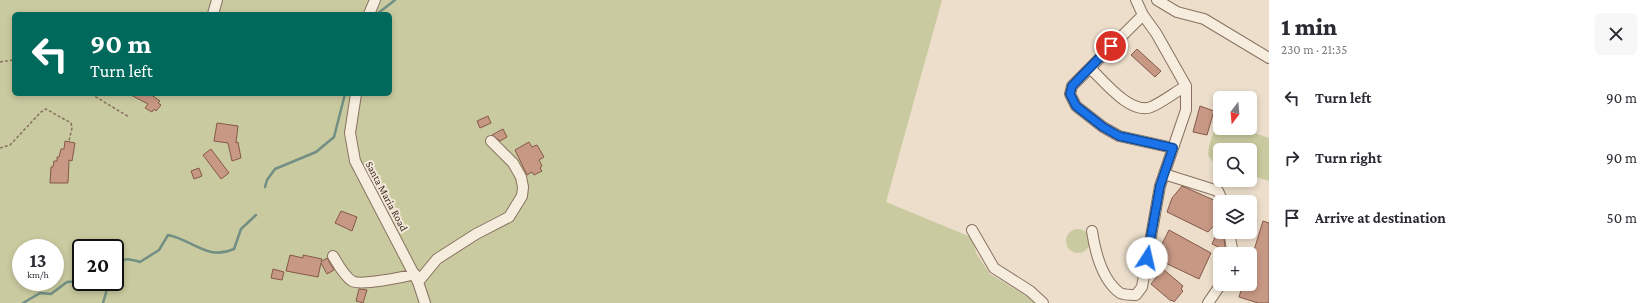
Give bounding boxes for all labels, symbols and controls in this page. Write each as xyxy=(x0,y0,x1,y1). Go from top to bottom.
text: 1 min xyxy=(1281,13,1337,40)
button: close xyxy=(1595,13,1637,55)
icon: left xyxy=(24,28,76,80)
text: 90 m xyxy=(90,28,151,59)
pin xyxy=(1094,29,1128,63)
icon: arrive xyxy=(1100,35,1122,57)
text: 230 m · 21:35 xyxy=(1281,42,1347,57)
text: Turn left xyxy=(90,61,153,81)
icon: left xyxy=(1281,87,1303,109)
text: Turn left xyxy=(1315,90,1371,106)
text: 90 m xyxy=(1606,90,1637,106)
north arrow xyxy=(1213,91,1257,135)
map controls xyxy=(1213,91,1257,291)
button: search xyxy=(1213,143,1257,187)
icon: right xyxy=(1281,147,1303,169)
text: Turn right xyxy=(1315,150,1382,166)
text: 90 m xyxy=(1606,150,1637,166)
street label: Santa Maria Road xyxy=(364,159,411,233)
button: layers xyxy=(1213,195,1257,239)
icon: arrive xyxy=(1281,207,1303,229)
text: Arrive at destination xyxy=(1315,210,1446,226)
text: 50 m xyxy=(1607,210,1637,226)
position arrow xyxy=(1126,237,1168,279)
speed limit sign: 20 xyxy=(72,239,124,291)
button: + xyxy=(1213,247,1257,291)
text: 13 xyxy=(29,249,47,271)
text: km/h xyxy=(27,269,49,280)

